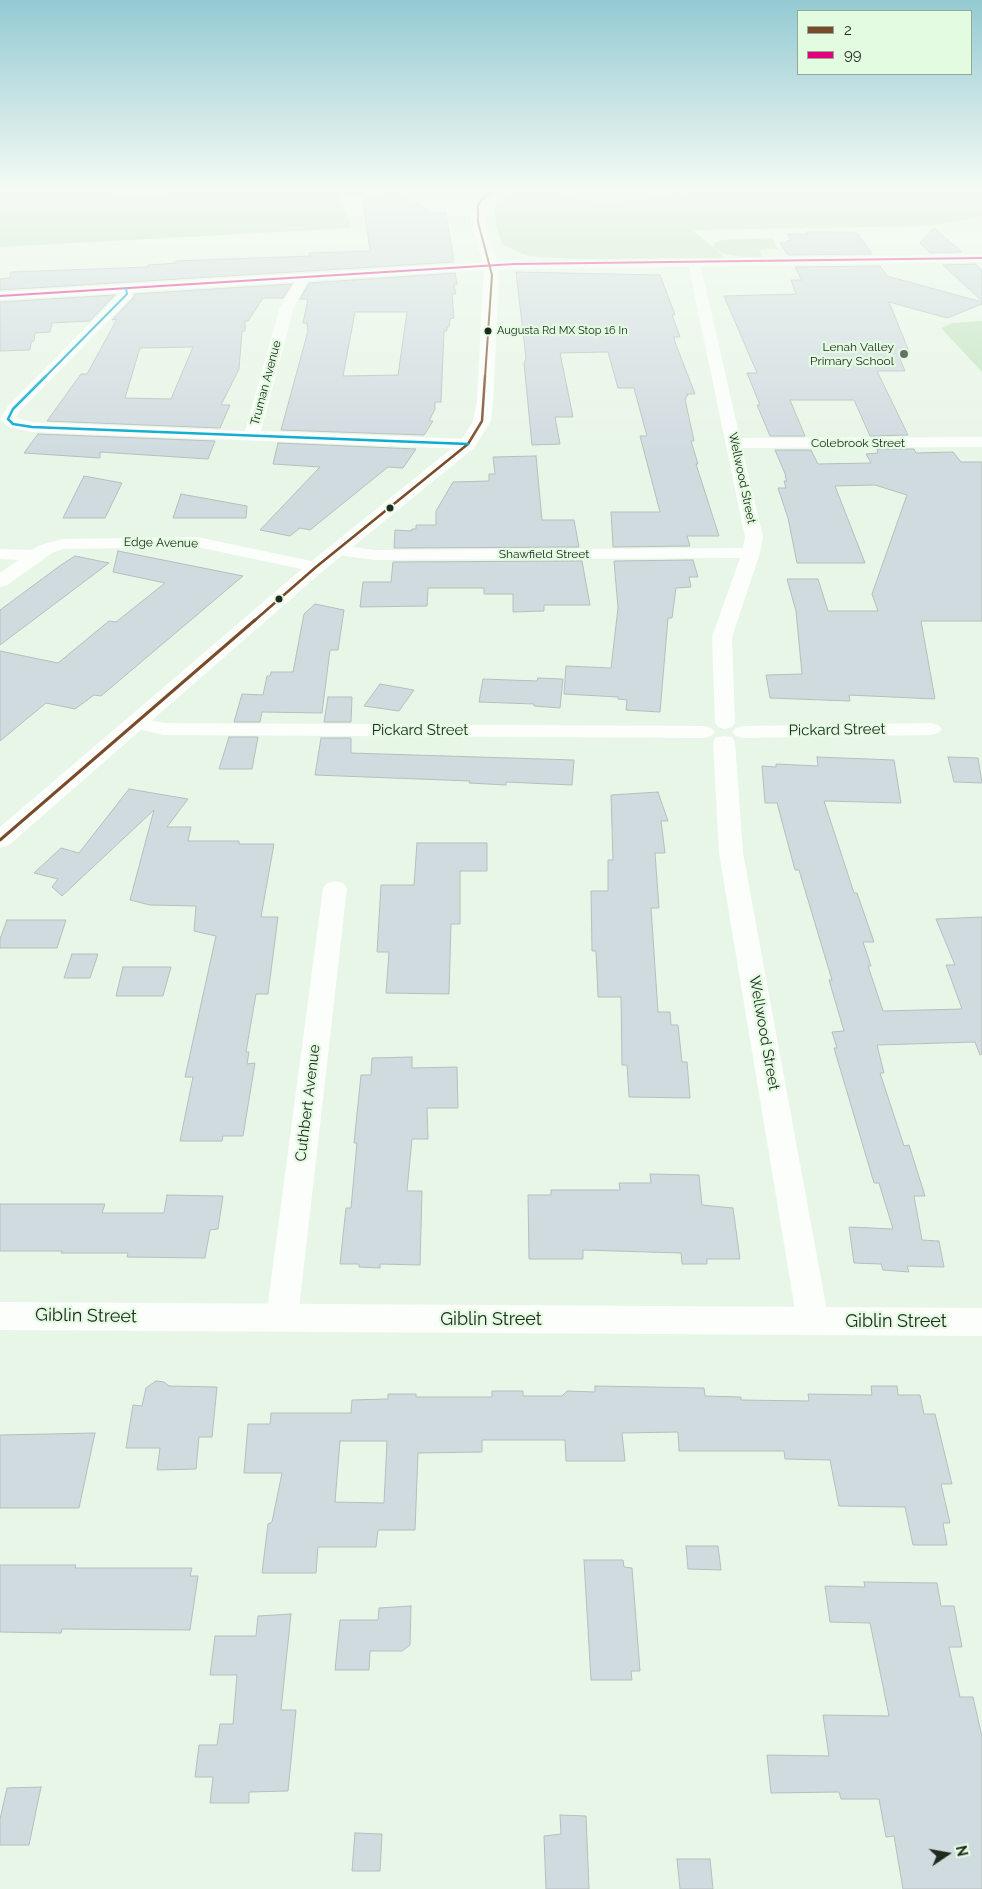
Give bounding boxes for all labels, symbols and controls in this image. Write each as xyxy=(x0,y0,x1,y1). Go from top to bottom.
legend xyxy=(797,10,972,75)
text: 2 xyxy=(844,21,852,39)
text: 99 xyxy=(844,46,862,64)
place label: Augusta Rd MX Stop 16 In xyxy=(497,324,628,338)
marker: Augusta Rd MX Stop 16 In xyxy=(483,326,493,336)
street label: Truman Avenue xyxy=(248,339,284,427)
place label: Lenah Valley Primary School xyxy=(810,340,894,368)
marker: Lenah Valley Primary School xyxy=(898,348,910,360)
street label: Wellwood Street xyxy=(725,431,759,525)
street label: Colebrook Street xyxy=(811,436,905,450)
unlabelled marker xyxy=(385,503,395,513)
street label: Edge Avenue xyxy=(124,535,198,551)
street label: Shawfield Street xyxy=(499,547,589,561)
unlabelled marker xyxy=(274,594,284,604)
street label: Pickard Street xyxy=(788,720,886,740)
street label: Pickard Street xyxy=(372,721,468,739)
street label: Wellwood Street xyxy=(745,974,783,1092)
street label: Cuthbert Avenue xyxy=(292,1043,324,1163)
street label: Giblin Street xyxy=(35,1304,137,1328)
street label: Giblin Street xyxy=(440,1309,542,1331)
street label: Giblin Street xyxy=(845,1311,947,1333)
north arrow xyxy=(922,1829,972,1879)
text: N xyxy=(953,1844,971,1858)

